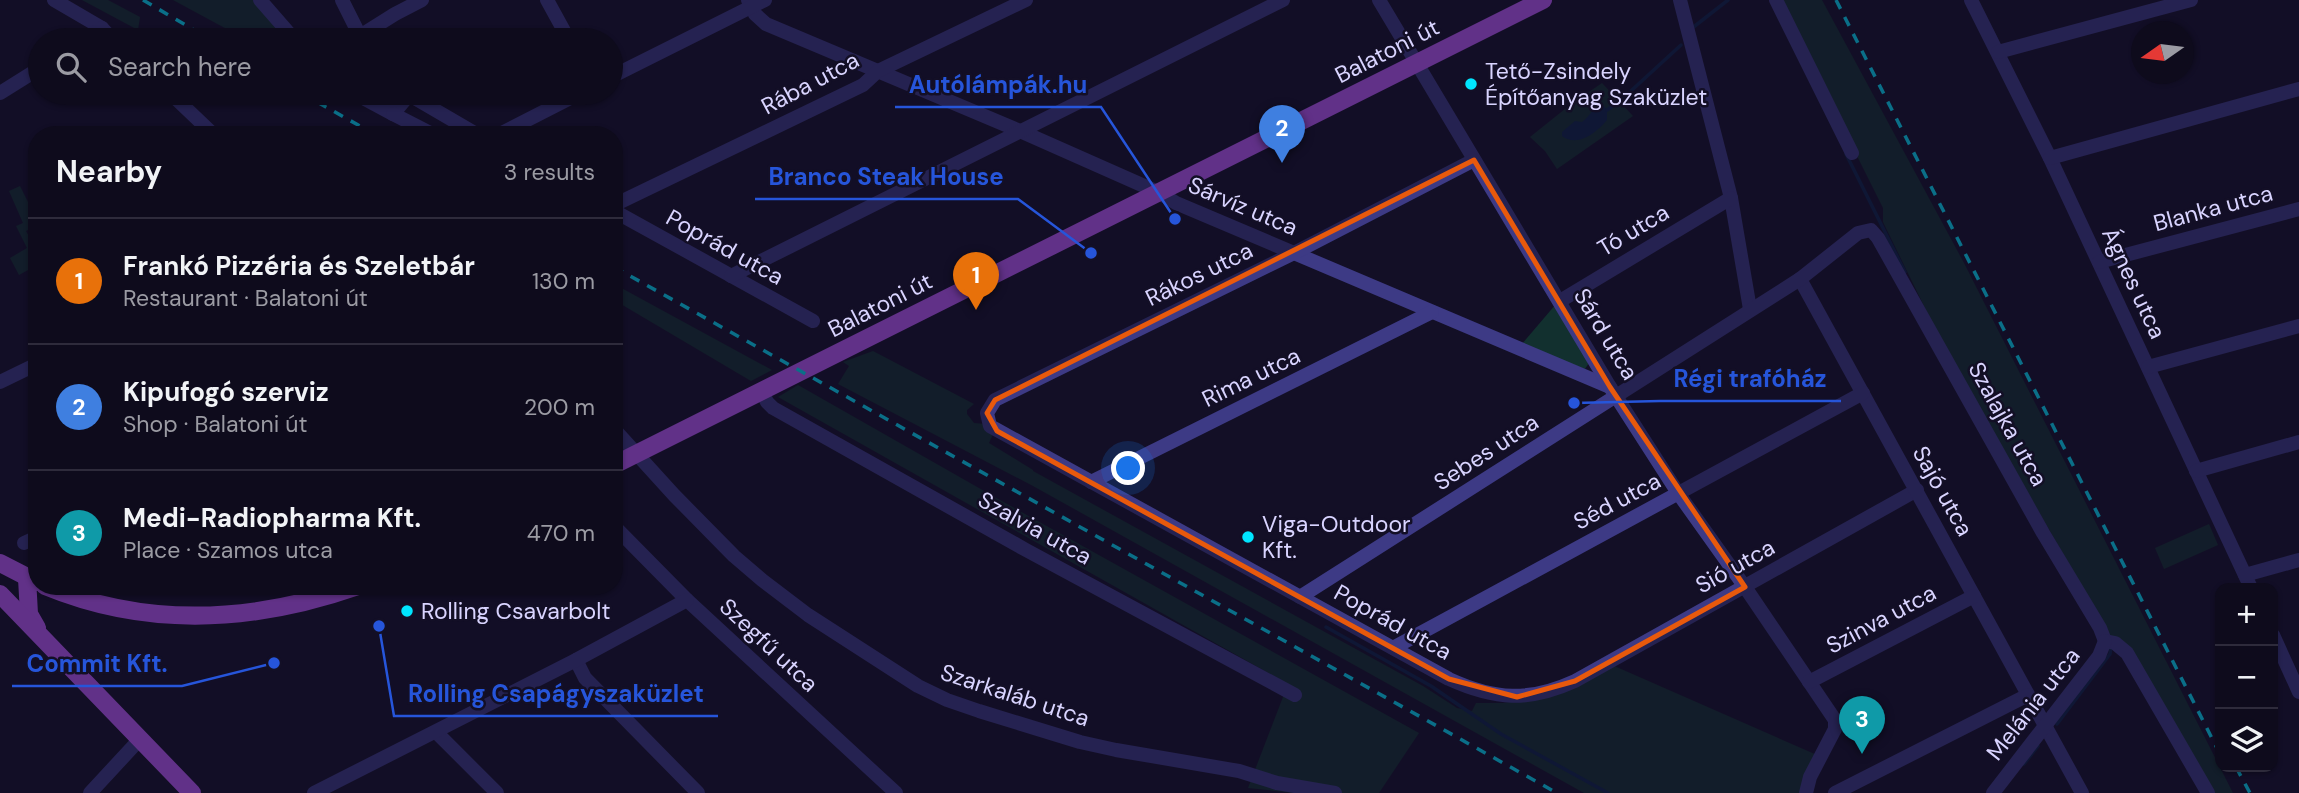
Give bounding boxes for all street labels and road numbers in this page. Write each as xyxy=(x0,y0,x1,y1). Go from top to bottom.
street label: Balatoni út xyxy=(1330,12,1444,90)
street label: Rába utca xyxy=(756,45,864,121)
street label: Sárvíz utca xyxy=(1184,170,1302,242)
street label: Blanka utca xyxy=(2150,178,2276,238)
street label: Tó utca xyxy=(1592,197,1674,263)
street label: Poprád utca xyxy=(661,202,789,292)
street label: Ágnes utca xyxy=(2095,222,2173,344)
street label: Rákos utca xyxy=(1141,235,1257,313)
street label: Balatoni út xyxy=(823,266,937,344)
street label: Sárd utca xyxy=(1567,283,1645,385)
street label: Rima utca xyxy=(1197,340,1305,414)
street label: Szalajka utca xyxy=(1962,357,2054,491)
street label: Sebes utca xyxy=(1428,407,1544,497)
street label: Sajó utca xyxy=(1906,441,1980,541)
street label: Séd utca xyxy=(1568,466,1666,536)
street label: Szalvia utca xyxy=(973,485,1097,571)
street label: Sió utca xyxy=(1690,532,1780,600)
street label: Poprád utca xyxy=(1329,577,1457,667)
street label: Szinva utca xyxy=(1821,578,1941,660)
street label: Szegfű utca xyxy=(713,592,825,698)
street label: Melánia utca xyxy=(1980,642,2086,766)
street label: Szarkaláb utca xyxy=(937,657,1093,733)

